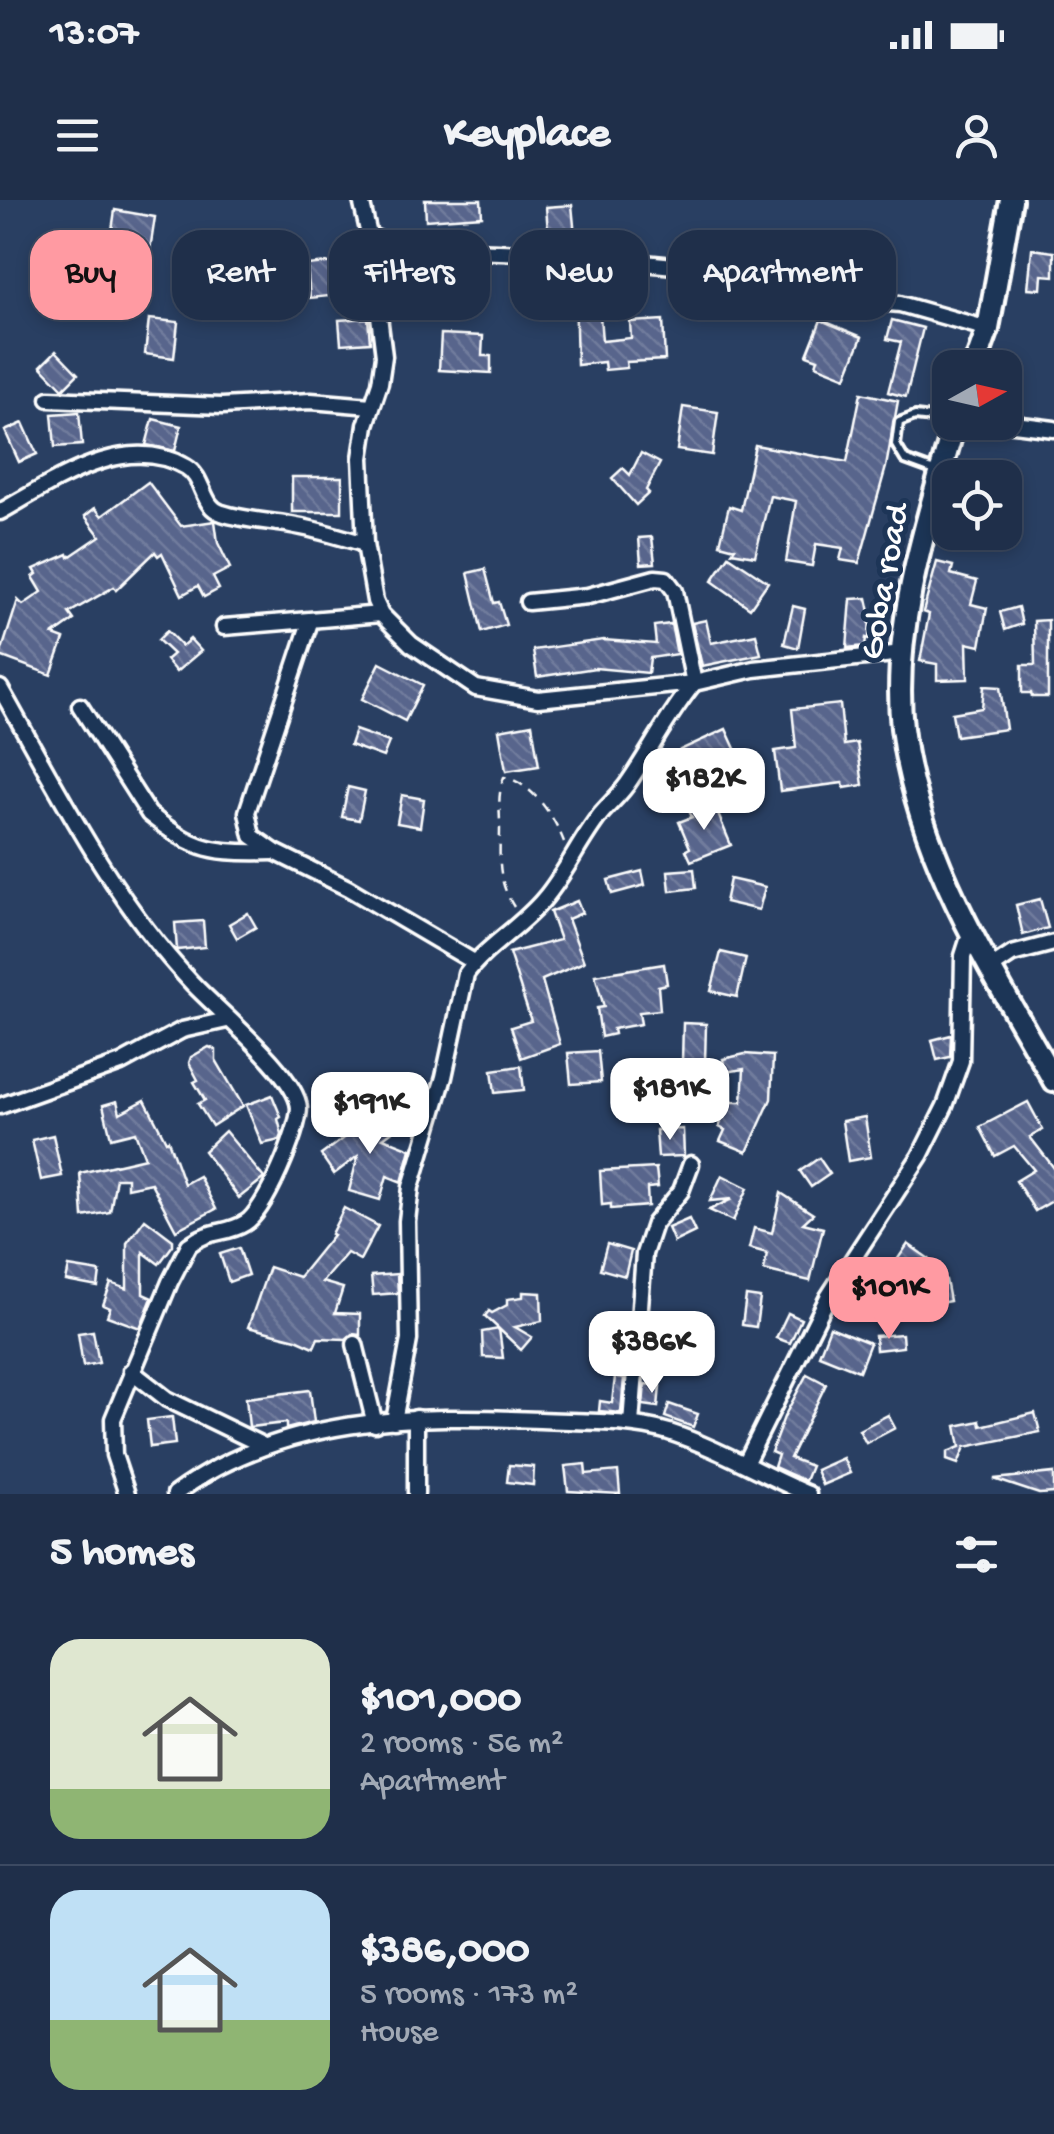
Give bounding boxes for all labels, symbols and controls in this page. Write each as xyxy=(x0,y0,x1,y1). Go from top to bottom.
text: 13:07 xyxy=(50,13,138,57)
icon: menu xyxy=(50,108,105,163)
icon: person xyxy=(949,108,1004,163)
text: Keyplace xyxy=(444,109,610,162)
chip: Buy xyxy=(30,230,152,320)
chip: Rent xyxy=(172,230,309,320)
chip: Filters xyxy=(329,230,490,320)
chip: New xyxy=(510,230,648,320)
chip: Apartment xyxy=(668,230,896,320)
north arrow xyxy=(932,350,1022,440)
map controls xyxy=(932,350,1022,550)
button: locate xyxy=(932,460,1022,550)
street label: Goba road xyxy=(853,499,921,663)
pin: $182K xyxy=(634,748,774,833)
text: $182K xyxy=(665,761,743,799)
pin: $181K xyxy=(600,1058,740,1143)
text: $181K xyxy=(632,1071,708,1109)
pin: $191K xyxy=(300,1072,440,1157)
text: $191K xyxy=(333,1085,407,1123)
pin: $101K xyxy=(819,1257,959,1342)
text: $101K xyxy=(851,1270,927,1308)
pin: $386K xyxy=(582,1311,722,1396)
text: $386K xyxy=(611,1324,693,1362)
icon: filters xyxy=(949,1527,1004,1582)
text: 5 homes xyxy=(50,1530,193,1579)
text: $101,000 xyxy=(360,1677,521,1726)
icon: home xyxy=(130,1679,250,1799)
text: 2 rooms · 56 m² xyxy=(360,1726,564,1764)
text: Apartment xyxy=(360,1764,504,1802)
text: $386,000 xyxy=(360,1928,530,1977)
icon: home xyxy=(130,1930,250,2050)
text: 5 rooms · 173 m² xyxy=(360,1977,578,2015)
text: House xyxy=(360,2015,438,2053)

